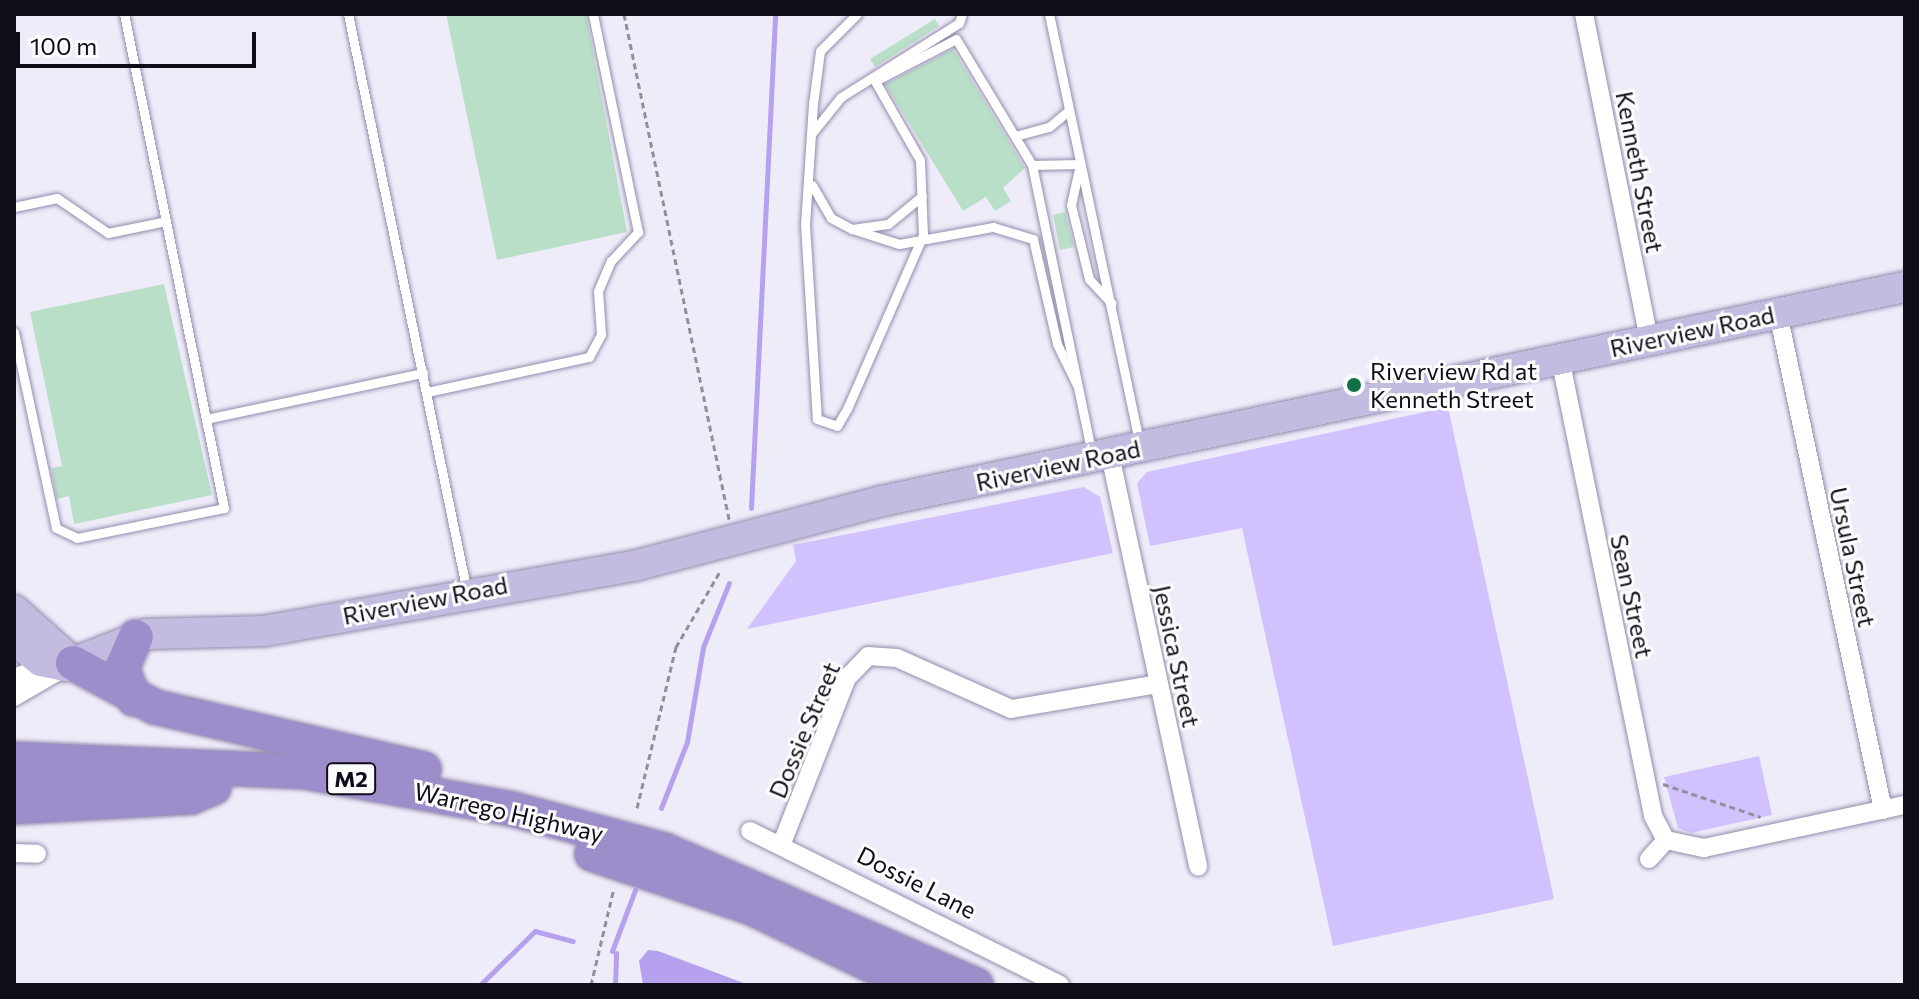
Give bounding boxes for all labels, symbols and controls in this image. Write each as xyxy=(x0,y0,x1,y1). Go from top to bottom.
scale bar xyxy=(20,16,260,66)
text: 100 m xyxy=(30,31,97,60)
street label: Kenneth Street xyxy=(1610,89,1670,255)
street label: Riverview Road xyxy=(1607,300,1777,362)
place label: Riverview Rd at Kenneth Street xyxy=(1370,357,1537,413)
marker: Riverview Rd at Kenneth Street xyxy=(1345,376,1363,394)
street label: Riverview Road xyxy=(973,434,1143,496)
street label: Ursula Street xyxy=(1824,485,1882,629)
street label: Sean Street xyxy=(1605,532,1659,660)
street label: Riverview Road xyxy=(340,570,510,630)
street label: Jessica Street xyxy=(1148,582,1206,730)
street label: Dossie Street xyxy=(762,658,846,802)
road number: M2 xyxy=(325,761,377,797)
street label: Warrego Highway xyxy=(412,776,606,848)
street label: Dossie Lane xyxy=(853,840,981,924)

